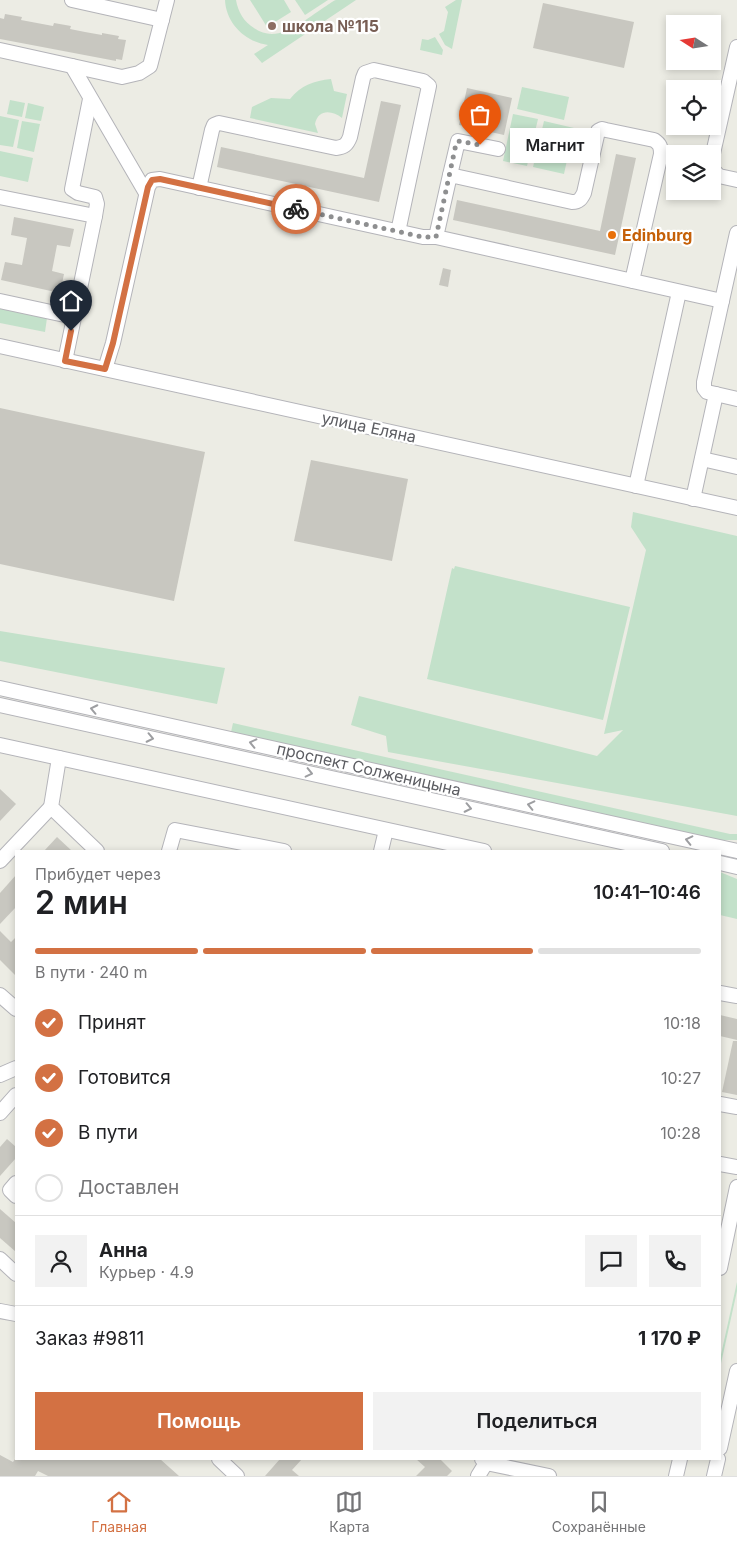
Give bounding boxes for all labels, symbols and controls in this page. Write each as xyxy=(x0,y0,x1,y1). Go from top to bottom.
north arrow xyxy=(666,15,721,70)
map controls xyxy=(666,15,721,200)
place label: школа №115 xyxy=(282,16,379,36)
marker: школа №115 xyxy=(266,20,278,32)
button: locate xyxy=(666,80,721,135)
pin xyxy=(459,94,501,145)
icon: bag xyxy=(466,101,494,129)
callout: Магнит xyxy=(510,128,600,162)
text: Магнит xyxy=(526,135,584,155)
button: layers xyxy=(666,145,721,200)
courier xyxy=(271,184,321,234)
icon: bike xyxy=(282,195,310,223)
place label: Edinburg xyxy=(622,225,692,245)
marker: Edinburg xyxy=(606,229,618,241)
pin xyxy=(50,280,92,331)
icon: home xyxy=(57,287,85,315)
street label: улица Еляна xyxy=(320,407,418,447)
one-way arrow xyxy=(89,704,98,715)
one-way arrow xyxy=(146,732,155,742)
street label: проспект Солженицына xyxy=(275,738,463,800)
one-way arrow xyxy=(248,739,257,749)
one-way arrow xyxy=(304,767,313,778)
one-way arrow xyxy=(526,800,535,811)
one-way arrow xyxy=(463,802,472,813)
one-way arrow xyxy=(685,836,694,846)
text: Прибудет через xyxy=(35,864,161,884)
text: 10:41–10:46 xyxy=(593,881,701,904)
text: 2 мин xyxy=(35,883,128,922)
text: В пути · 240 m xyxy=(35,962,148,982)
icon: check xyxy=(35,1009,63,1037)
text: Принят xyxy=(78,1011,146,1034)
text: 10:18 xyxy=(663,1013,701,1033)
icon: check xyxy=(35,1064,63,1092)
text: Готовится xyxy=(78,1066,171,1089)
text: 10:27 xyxy=(661,1068,701,1088)
icon: check xyxy=(35,1119,63,1147)
text: В пути xyxy=(78,1121,138,1144)
text: 10:28 xyxy=(660,1123,701,1143)
text: Доставлен xyxy=(78,1176,179,1199)
button: person xyxy=(35,1235,87,1287)
button: chat xyxy=(585,1235,637,1287)
button: phone xyxy=(649,1235,701,1287)
text: Анна xyxy=(99,1239,148,1262)
text: Курьер · 4.9 xyxy=(99,1262,194,1282)
text: Заказ #9811 xyxy=(35,1327,144,1350)
text: 1 170 ₽ xyxy=(638,1327,701,1350)
button: Помощь xyxy=(35,1392,363,1450)
button: Поделиться xyxy=(373,1392,701,1450)
tab: Главная xyxy=(91,1488,147,1535)
tab: Карта xyxy=(329,1488,370,1535)
tab: Сохранённые xyxy=(552,1488,646,1535)

